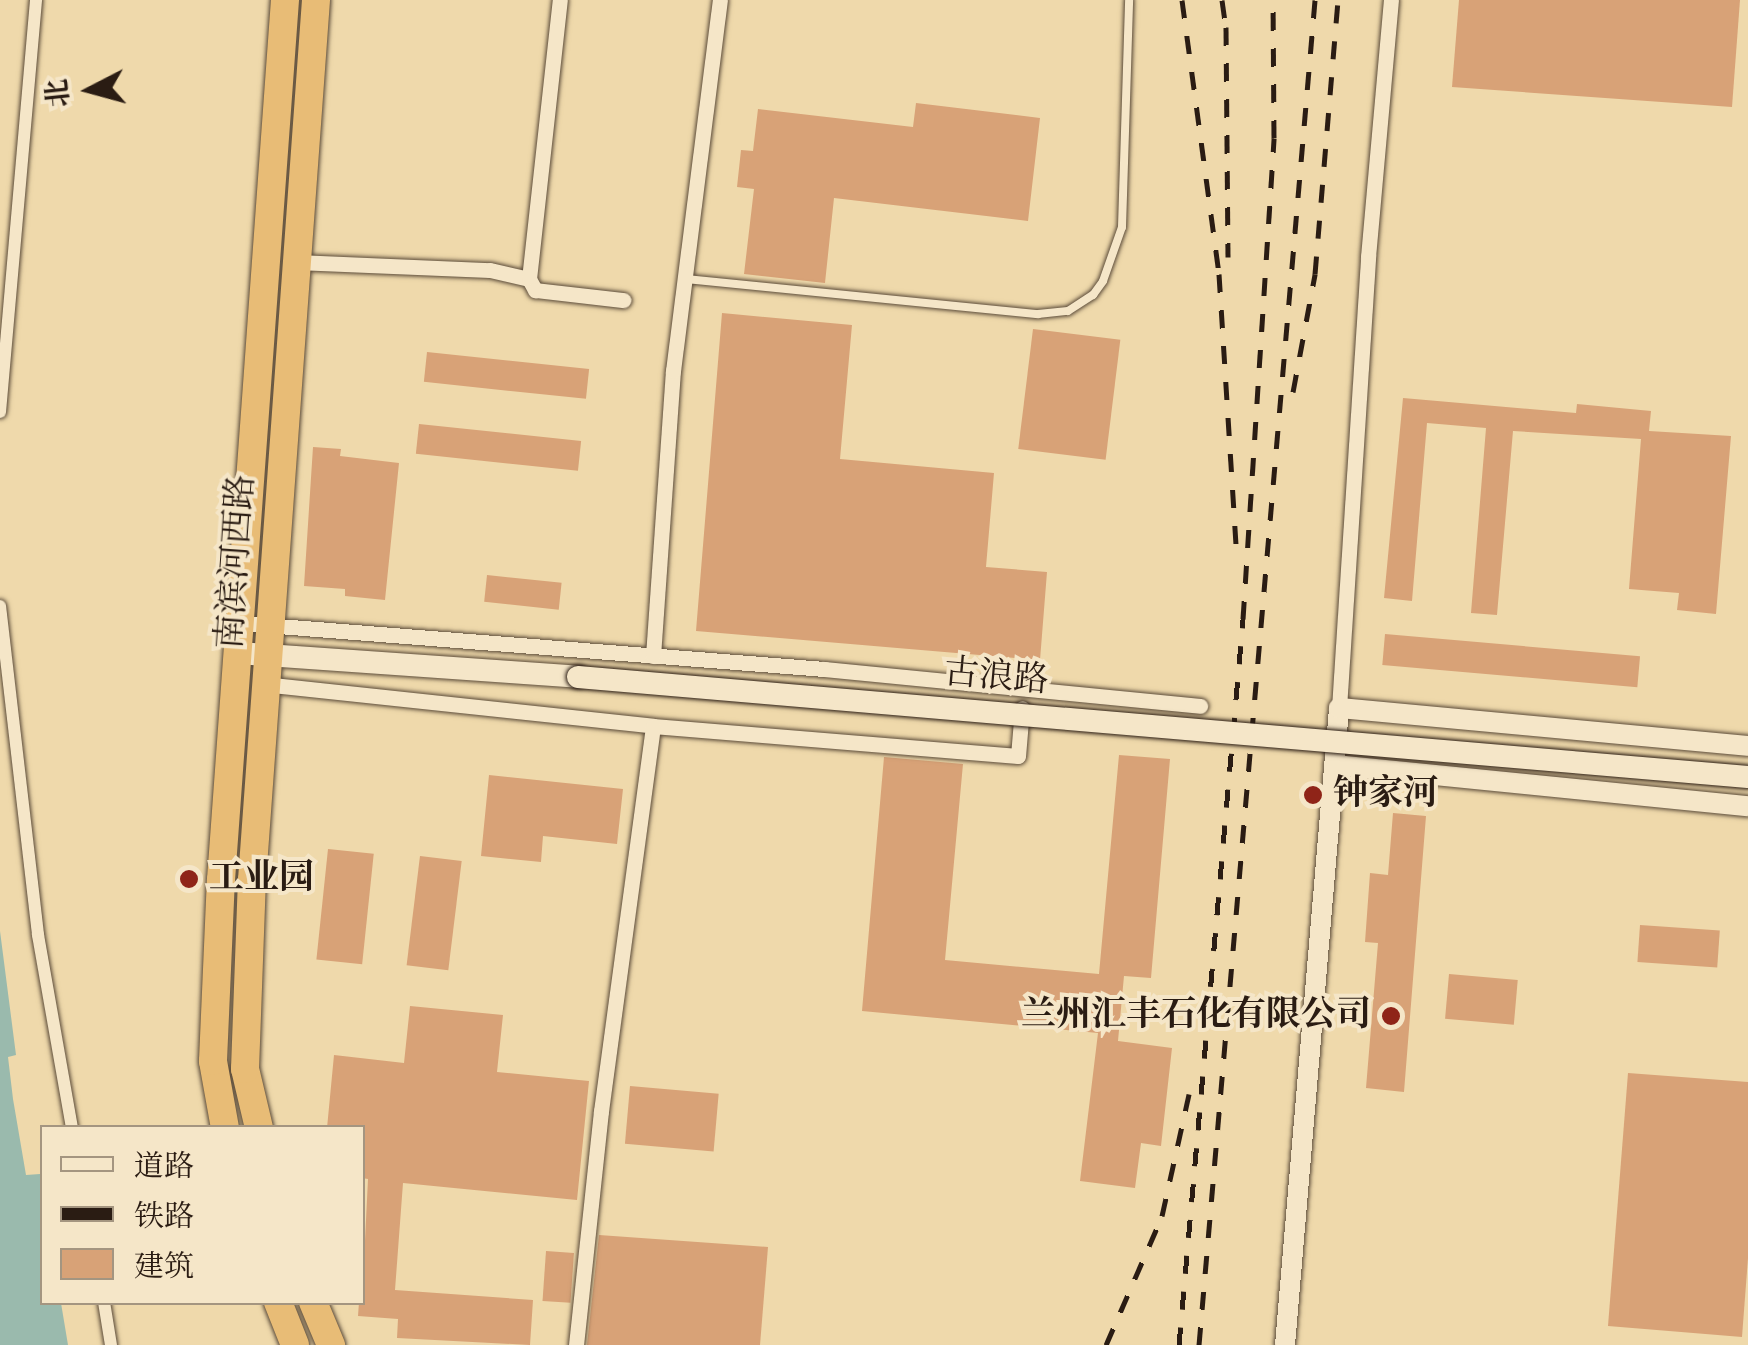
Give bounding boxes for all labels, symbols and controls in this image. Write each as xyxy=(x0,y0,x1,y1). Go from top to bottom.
north arrow xyxy=(40,40,140,140)
text: 北 xyxy=(41,77,79,109)
street label: 南滨河西路 xyxy=(210,473,264,651)
street label: 古浪路 xyxy=(942,653,1050,703)
place label: 钟家河 xyxy=(1333,774,1438,816)
marker: 钟家河 xyxy=(1302,784,1324,806)
place label: 工业园 xyxy=(209,858,314,900)
marker: 工业园 xyxy=(178,868,200,890)
place label: 兰州汇丰石化有限公司 xyxy=(1021,995,1371,1037)
marker: 兰州汇丰石化有限公司 xyxy=(1380,1005,1402,1027)
legend xyxy=(40,1125,365,1305)
text: 道路 xyxy=(134,1149,194,1187)
text: 铁路 xyxy=(134,1199,194,1237)
text: 建筑 xyxy=(134,1249,194,1287)

